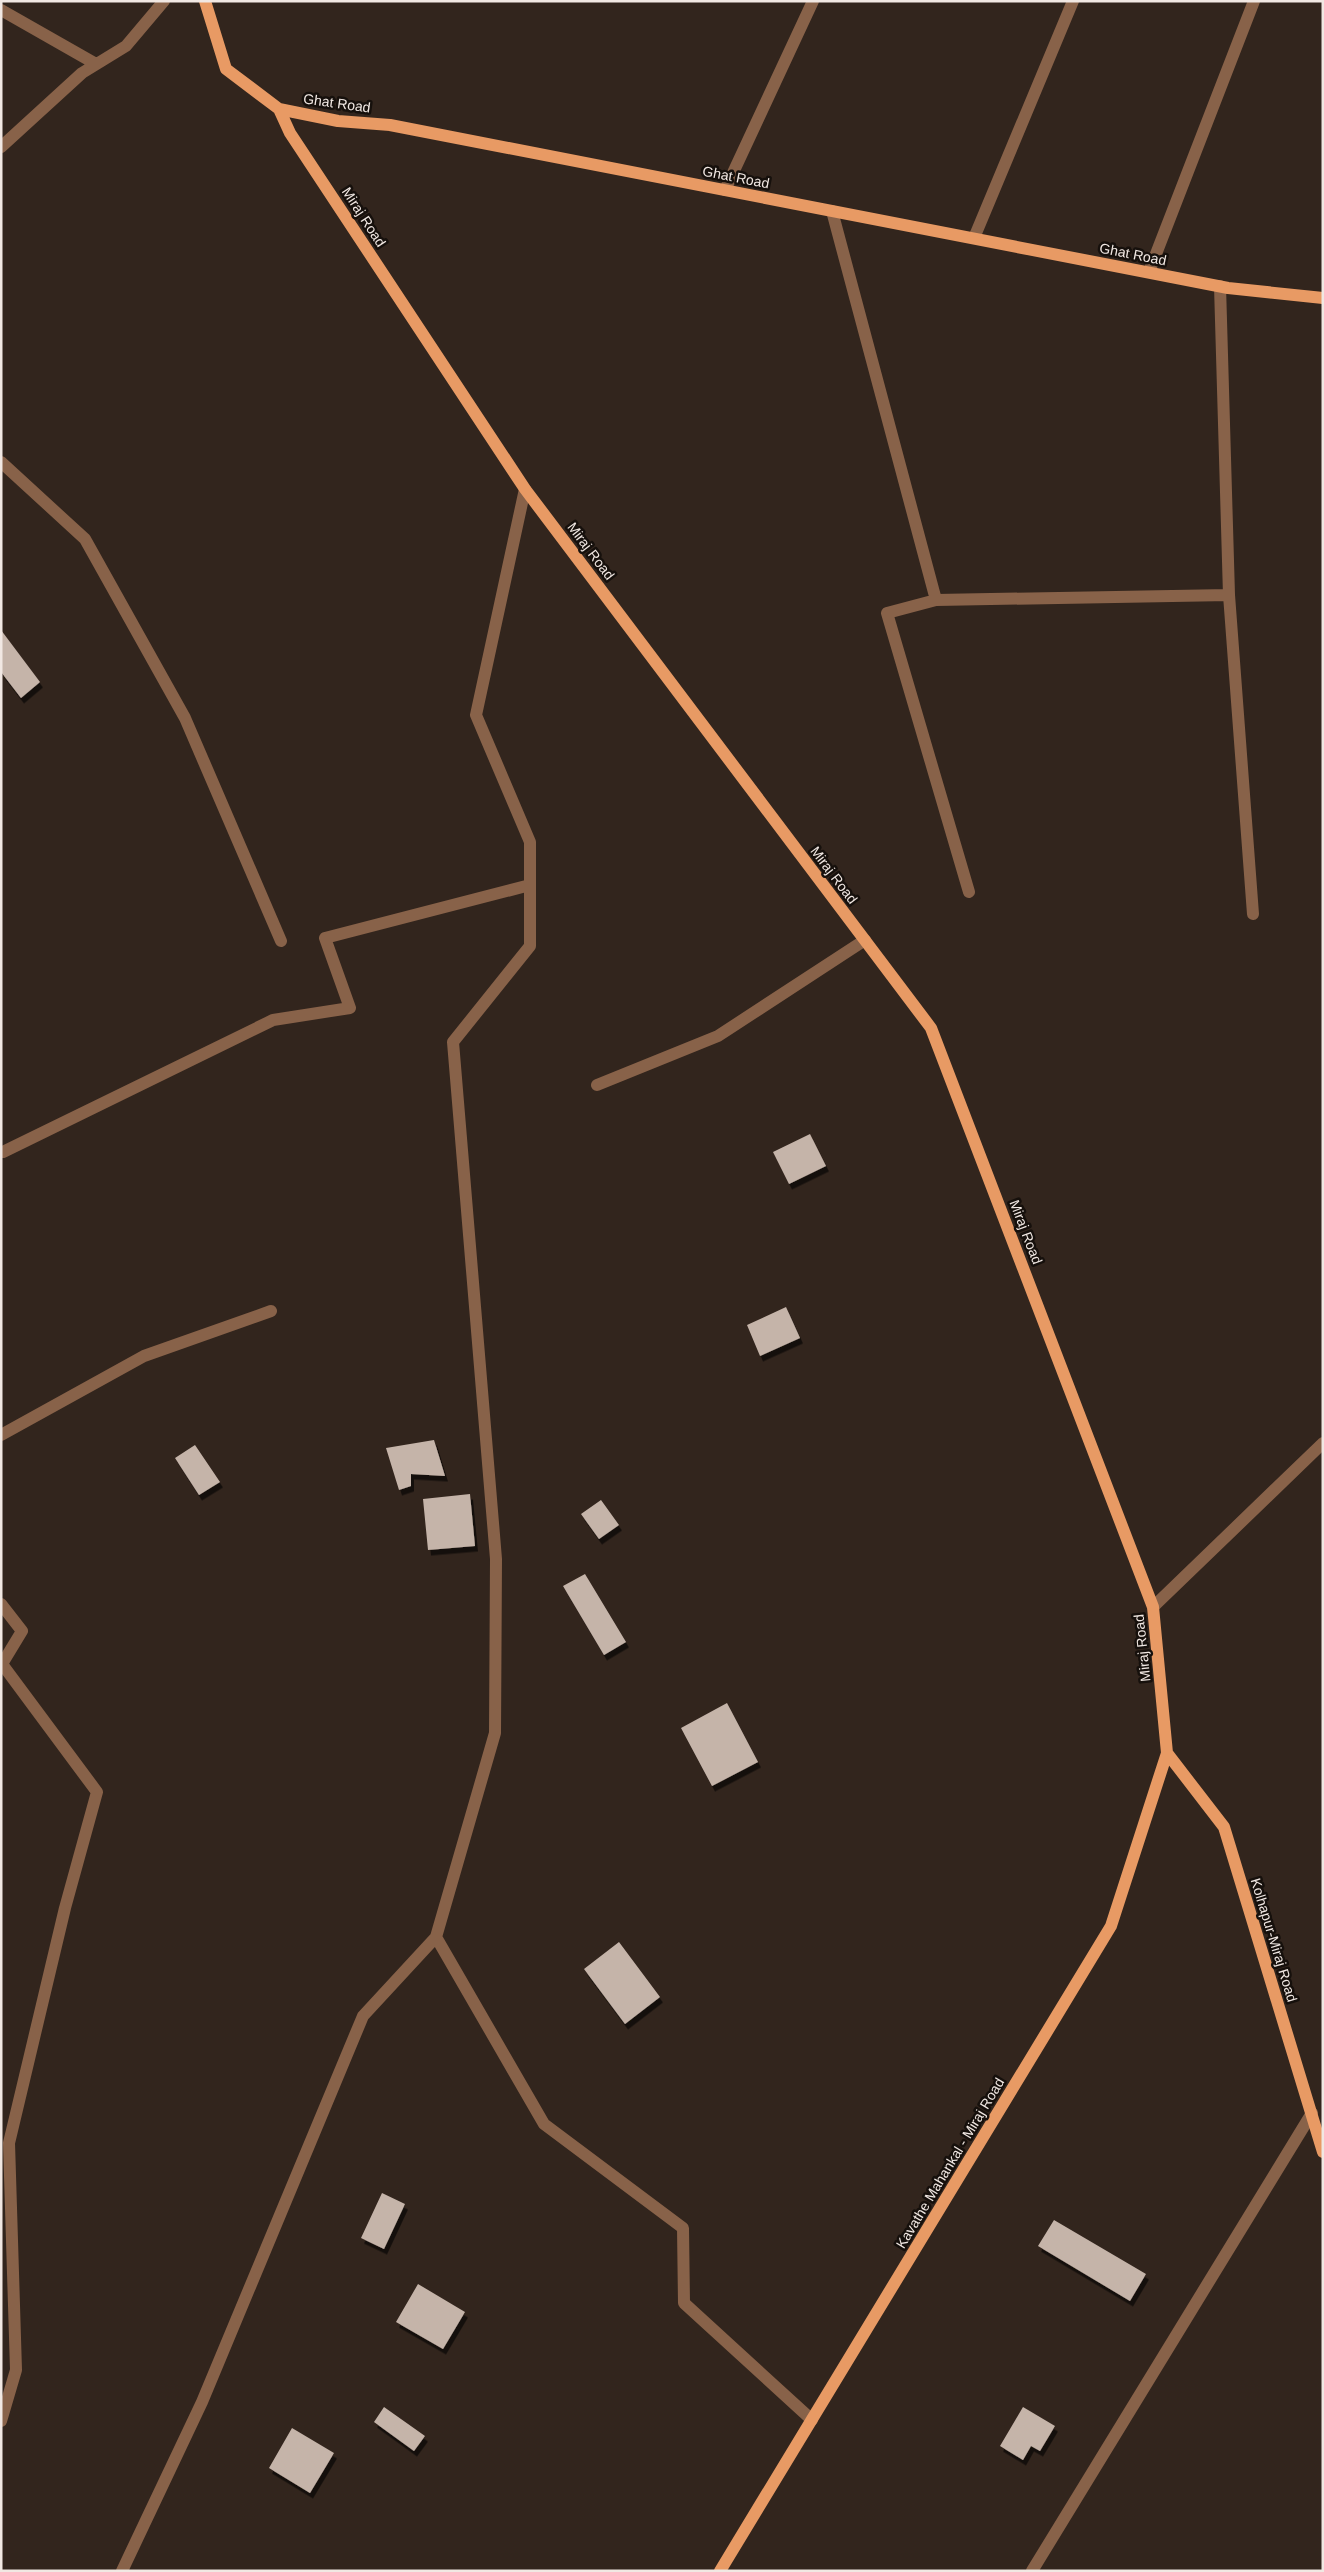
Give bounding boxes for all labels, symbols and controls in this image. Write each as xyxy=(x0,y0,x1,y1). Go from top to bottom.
street label: Ghat Road xyxy=(302,90,372,116)
street label: Ghat Road xyxy=(701,163,771,191)
street label: Miraj Road xyxy=(339,184,389,250)
street label: Ghat Road xyxy=(1098,240,1168,268)
street label: Miraj Road xyxy=(564,519,618,583)
street label: Miraj Road xyxy=(807,843,861,907)
street label: Miraj Road xyxy=(1006,1198,1046,1266)
street label: Miraj Road xyxy=(1131,1613,1153,1683)
street label: Kolhapur-Miraj Road xyxy=(1248,1876,1300,2004)
street label: Kavathe Mahankal - Miraj Road xyxy=(893,2075,1007,2251)

